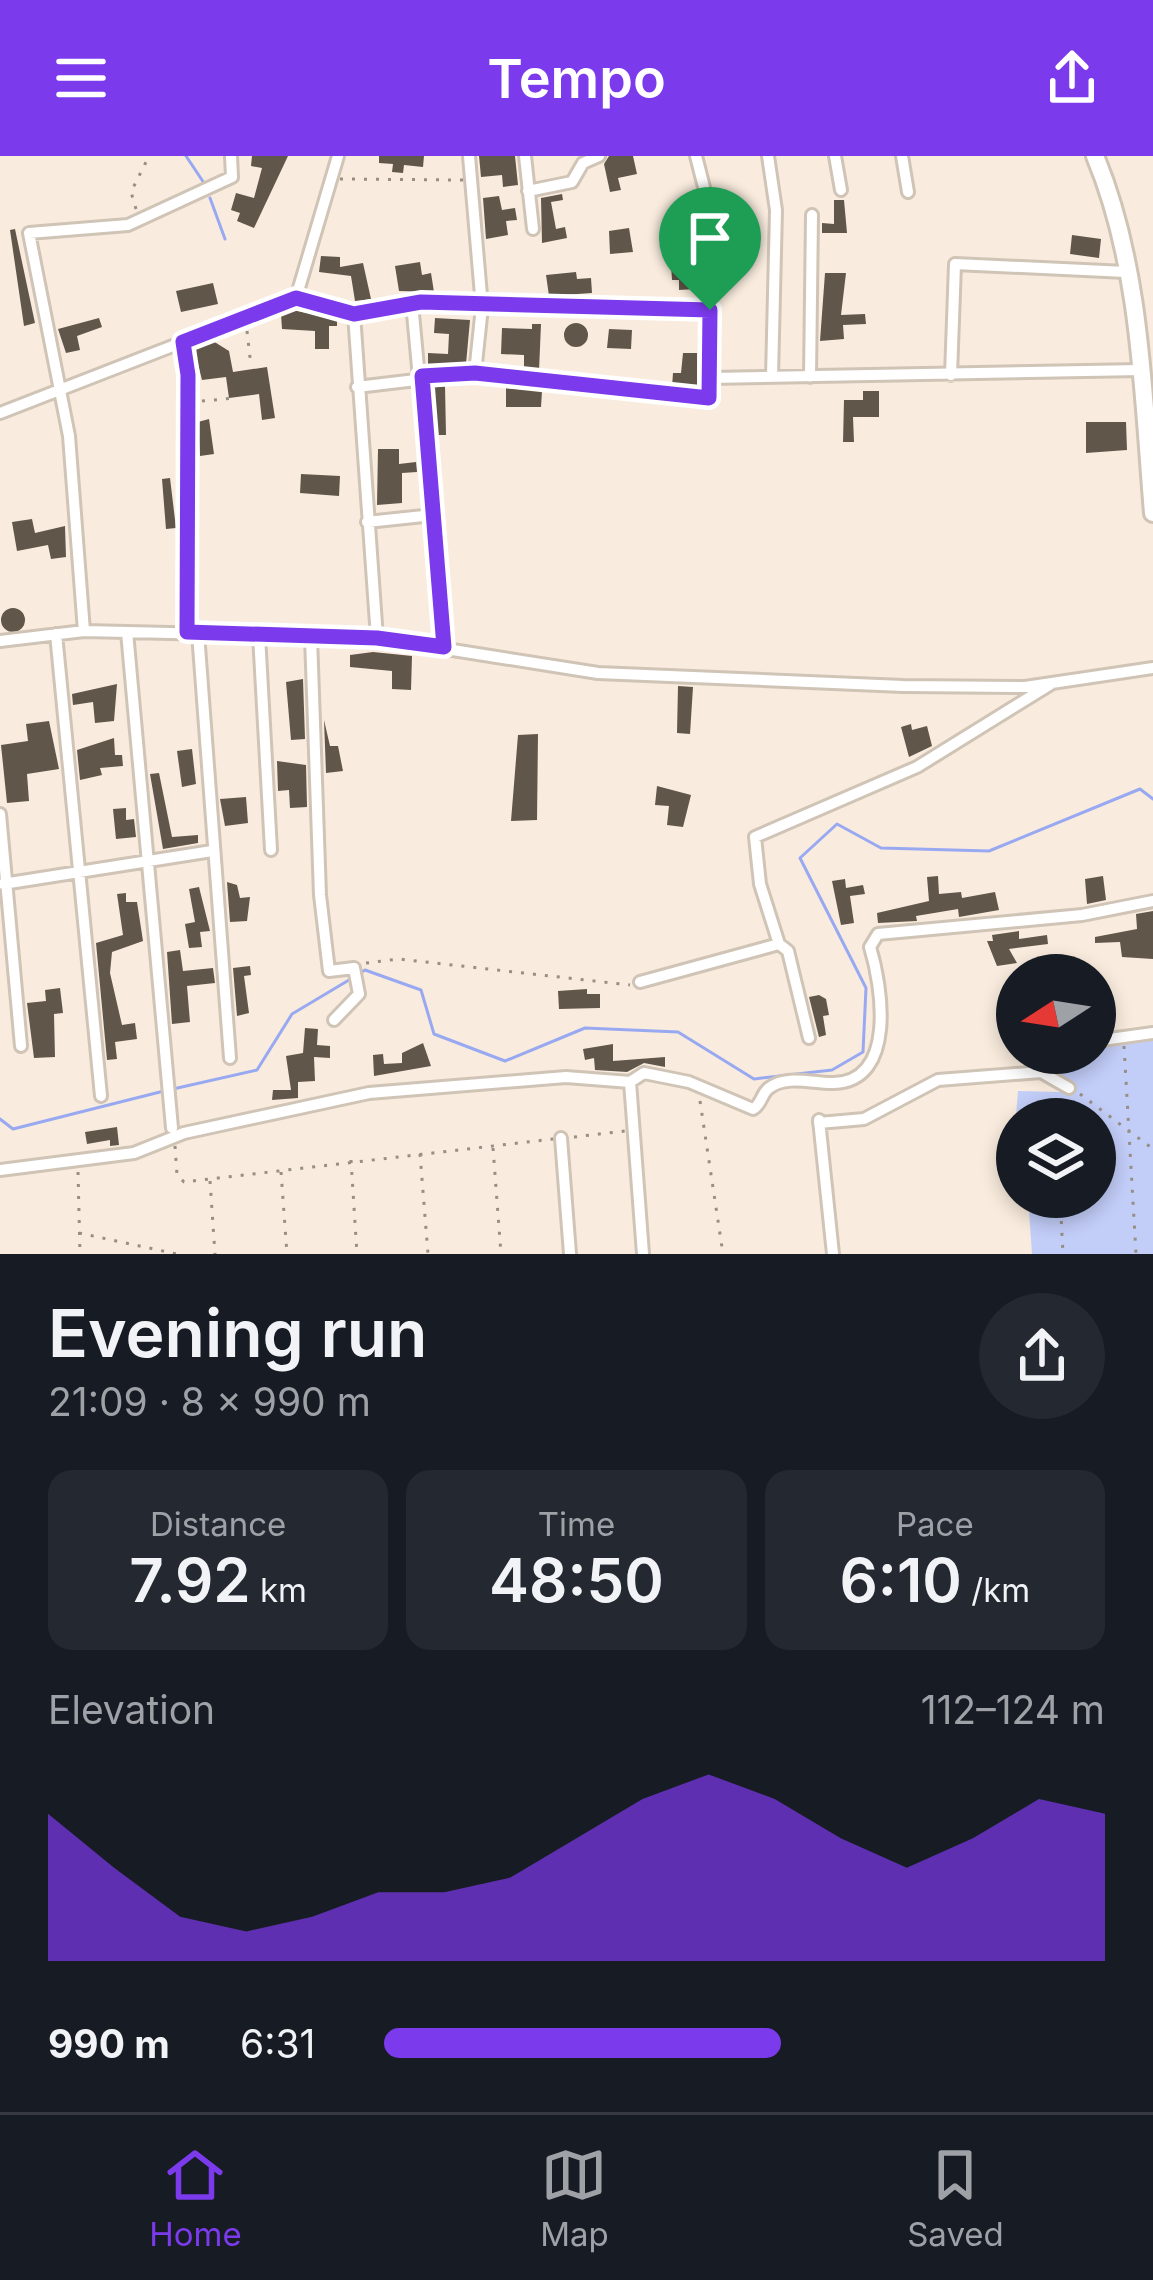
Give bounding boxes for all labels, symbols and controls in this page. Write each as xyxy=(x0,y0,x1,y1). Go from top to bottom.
icon: menu xyxy=(48,45,114,111)
icon: share xyxy=(1039,45,1105,111)
text: Tempo xyxy=(487,46,666,111)
pin xyxy=(659,187,761,310)
icon: arrive xyxy=(677,205,743,271)
north arrow xyxy=(996,954,1116,1074)
map controls xyxy=(996,954,1116,1218)
button: layers xyxy=(996,1098,1116,1218)
text: Evening run xyxy=(48,1293,427,1373)
button: share xyxy=(979,1293,1105,1419)
text: 21:09 · 8 × 990 m xyxy=(48,1378,371,1425)
text: Distance xyxy=(150,1504,286,1544)
text: Time xyxy=(538,1504,615,1544)
text: Pace xyxy=(896,1504,974,1544)
text: 7.92 xyxy=(129,1544,251,1616)
text: 48:50 xyxy=(489,1544,664,1616)
text: 6:10 xyxy=(839,1544,962,1616)
text: km xyxy=(251,1570,307,1610)
text: /km xyxy=(962,1570,1030,1610)
text: Elevation xyxy=(48,1686,215,1733)
text: 112–124 m xyxy=(921,1686,1105,1733)
text: 990 m xyxy=(48,2020,170,2067)
text: 6:31 xyxy=(240,2020,315,2067)
tab: Home xyxy=(149,2142,242,2254)
tab: Map xyxy=(540,2142,609,2254)
tab: Saved xyxy=(907,2142,1004,2254)

